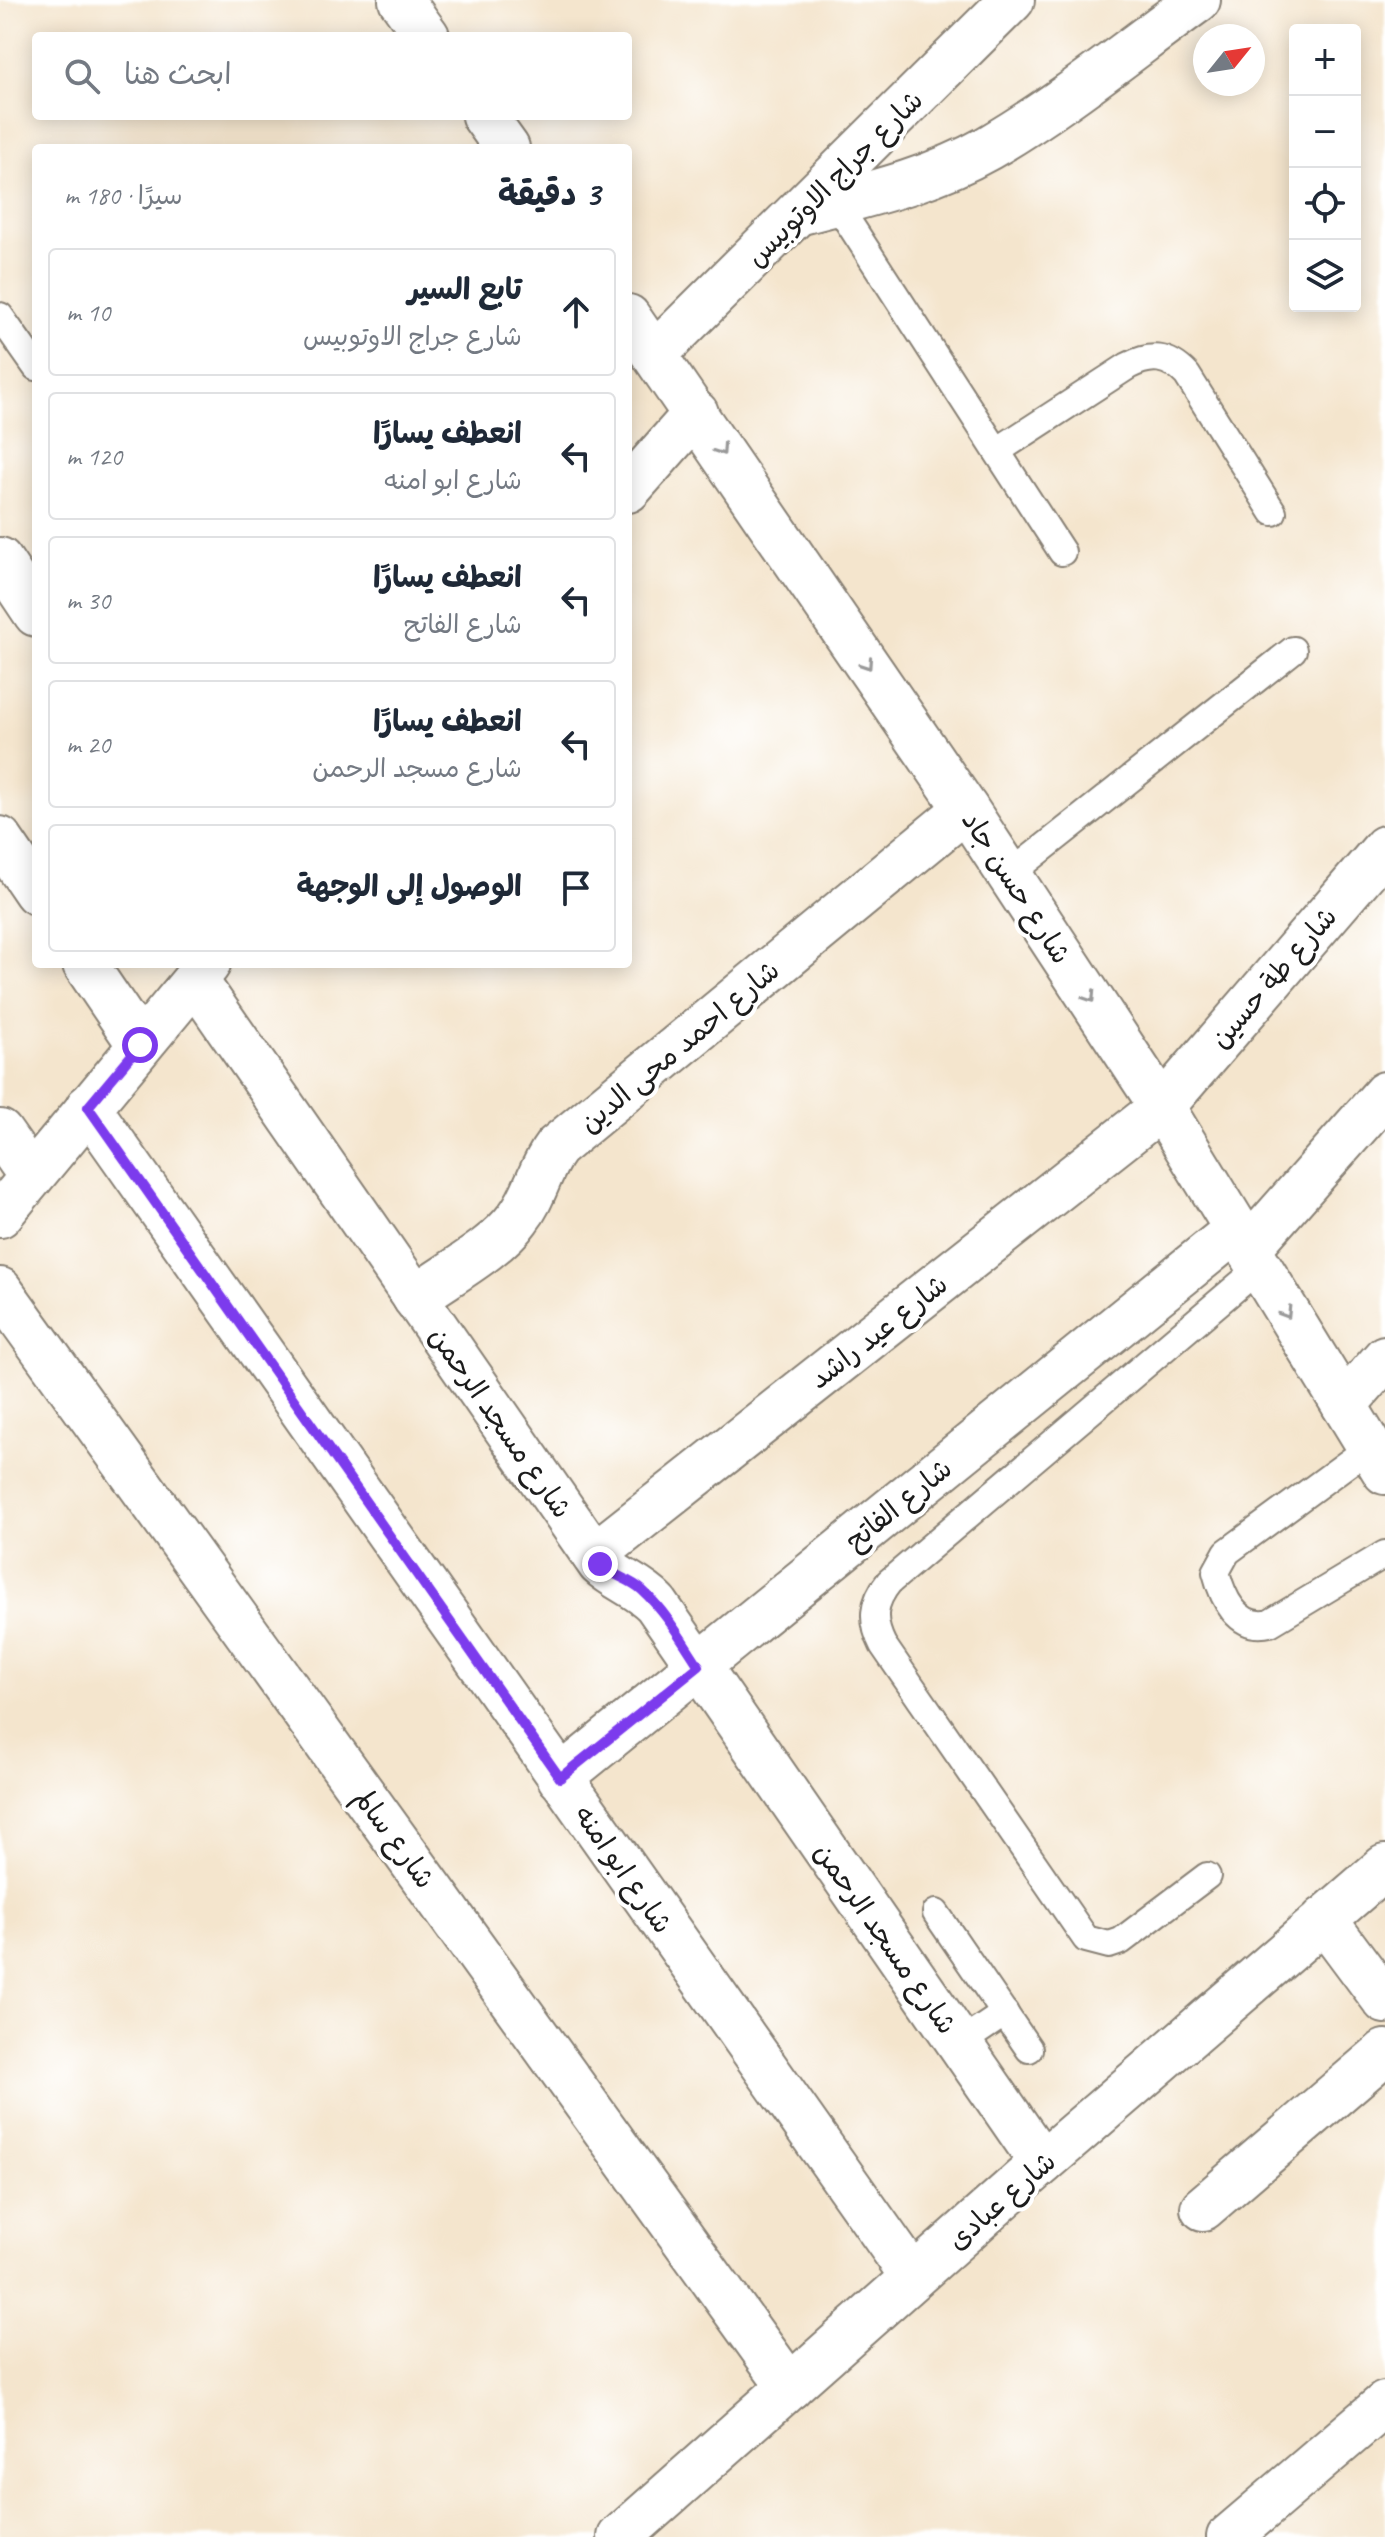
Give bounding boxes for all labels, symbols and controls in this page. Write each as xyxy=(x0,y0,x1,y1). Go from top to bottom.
north arrow xyxy=(1193,24,1265,96)
map controls xyxy=(1289,24,1361,312)
button: + xyxy=(1289,24,1361,96)
search box xyxy=(32,32,632,120)
icon: search xyxy=(60,54,104,98)
text: ابحث هنا xyxy=(124,55,232,93)
street label: شارع جراج الاوتوبيس xyxy=(739,83,932,276)
button: − xyxy=(1289,96,1361,168)
button: locate xyxy=(1289,168,1361,240)
text: 3 دقيقة xyxy=(498,172,600,215)
text: سيرًا · 180 m xyxy=(64,179,183,212)
button: layers xyxy=(1289,240,1361,312)
text: تابع السير xyxy=(408,270,522,308)
icon: ahead xyxy=(554,290,598,334)
text: 10 m xyxy=(66,296,110,329)
text: شارع جراج الاوتوبيس xyxy=(303,320,522,353)
text: انعطف يسارًا xyxy=(373,414,522,452)
icon: left xyxy=(554,434,598,478)
text: 120 m xyxy=(66,440,122,473)
one-way arrow xyxy=(711,441,726,455)
text: شارع ابو امنه xyxy=(384,464,522,497)
text: انعطف يسارًا xyxy=(373,558,522,596)
icon: left xyxy=(554,578,598,622)
text: 30 m xyxy=(66,584,110,617)
text: شارع الفاتح xyxy=(404,608,522,641)
one-way arrow xyxy=(857,656,872,670)
text: انعطف يسارًا xyxy=(373,702,522,740)
icon: left xyxy=(554,722,598,766)
text: 20 m xyxy=(66,728,110,761)
text: شارع مسجد الرحمن xyxy=(312,752,522,785)
street label: شارع حسن جاد xyxy=(953,804,1079,971)
icon: arrive xyxy=(554,866,598,910)
text: الوصول إلى الوجهة xyxy=(297,867,522,905)
street label: شارع طة حسين xyxy=(1202,899,1346,1057)
street label: شارع احمد محى الدين xyxy=(572,952,788,1142)
one-way arrow xyxy=(1080,988,1095,1003)
route start xyxy=(122,1027,158,1063)
street label: شارع عيد راشد xyxy=(802,1266,956,1398)
one-way arrow xyxy=(1276,1304,1292,1319)
street label: شارع مسجد الرحمن xyxy=(420,1320,580,1526)
street label: شارع الفاتح xyxy=(838,1451,960,1560)
route end xyxy=(582,1546,618,1582)
street label: شارع سالم xyxy=(343,1781,443,1898)
street label: شارع ابو امنه xyxy=(565,1798,680,1941)
street label: شارع مسجد الرحمن xyxy=(805,1836,965,2042)
street label: شارع عبادى xyxy=(940,2144,1064,2259)

